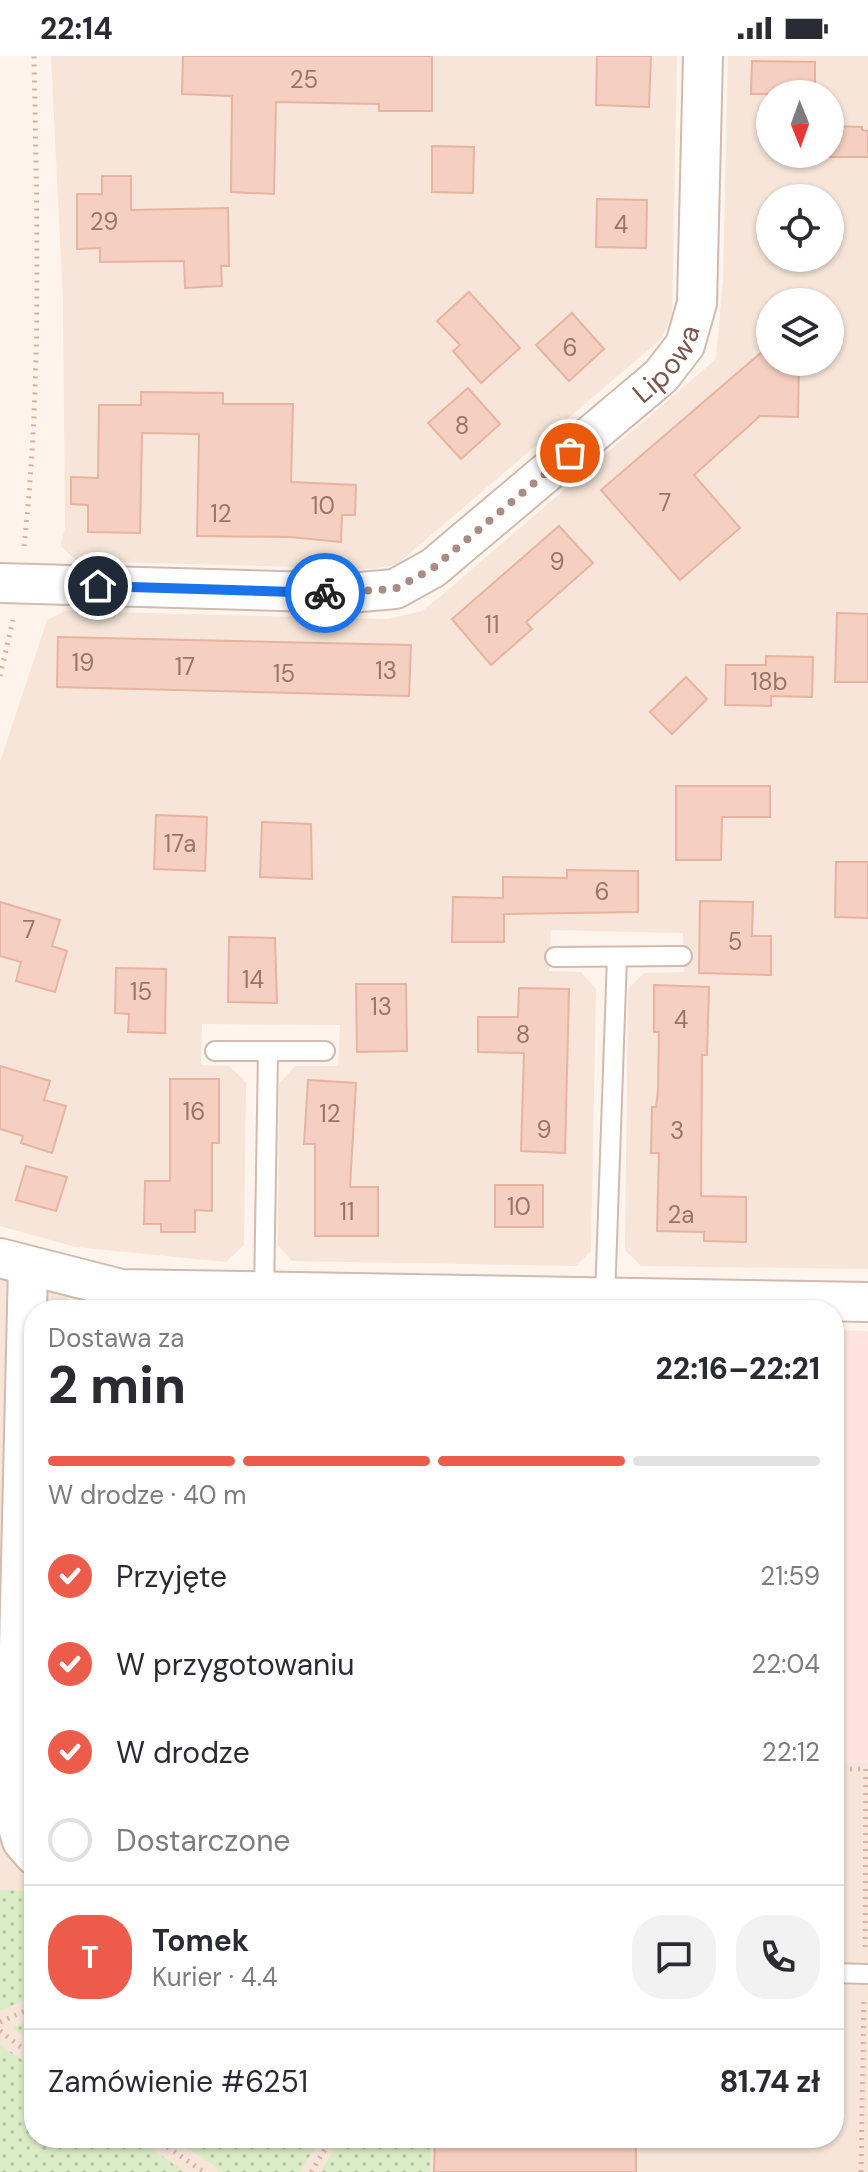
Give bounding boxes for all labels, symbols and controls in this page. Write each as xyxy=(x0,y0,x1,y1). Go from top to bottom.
text: 22:14 xyxy=(40,9,113,48)
house number: 25 xyxy=(290,64,318,95)
north arrow xyxy=(756,80,844,168)
map controls xyxy=(756,80,844,376)
button: locate xyxy=(756,184,844,272)
house number: 29 xyxy=(90,206,118,237)
house number: 4 xyxy=(614,209,628,240)
button: layers xyxy=(756,288,844,376)
street label: Lipowa xyxy=(624,321,708,411)
house number: 6 xyxy=(562,332,578,363)
house number: 8 xyxy=(455,410,469,441)
pin xyxy=(536,419,604,487)
icon: bag xyxy=(548,431,592,475)
house number: 7 xyxy=(659,487,671,518)
house number: 10 xyxy=(311,490,335,521)
house number: 12 xyxy=(210,498,232,529)
house number: 9 xyxy=(549,546,565,577)
pin xyxy=(64,552,132,620)
courier xyxy=(285,553,365,633)
icon: home xyxy=(76,564,120,608)
icon: bike xyxy=(303,571,347,615)
house number: 11 xyxy=(485,609,499,640)
house number: 19 xyxy=(72,647,94,678)
house number: 17 xyxy=(175,651,195,682)
house number: 13 xyxy=(375,655,397,686)
house number: 15 xyxy=(273,658,295,689)
house number: 18b xyxy=(750,666,788,697)
house number: 17a xyxy=(164,828,196,859)
house number: 6 xyxy=(594,876,610,907)
house number: 7 xyxy=(23,914,35,945)
house number: 5 xyxy=(728,926,742,957)
house number: 14 xyxy=(242,964,264,995)
house number: 15 xyxy=(130,976,152,1007)
house number: 13 xyxy=(370,991,392,1022)
house number: 4 xyxy=(674,1004,688,1035)
house number: 8 xyxy=(516,1019,530,1050)
house number: 16 xyxy=(183,1096,205,1127)
house number: 12 xyxy=(319,1098,341,1129)
house number: 9 xyxy=(536,1114,552,1145)
house number: 3 xyxy=(670,1115,684,1146)
house number: 10 xyxy=(507,1191,531,1222)
house number: 11 xyxy=(340,1196,354,1227)
house number: 2a xyxy=(668,1199,694,1230)
text: Dostawa za xyxy=(48,1321,184,1355)
text: 22:16–22:21 xyxy=(656,1349,820,1388)
text: 2 min xyxy=(48,1351,186,1419)
text: W drodze · 40 m xyxy=(48,1478,247,1512)
icon: check xyxy=(48,1554,92,1598)
text: Przyjęte xyxy=(116,1557,227,1596)
text: 21:59 xyxy=(760,1559,820,1593)
icon: check xyxy=(48,1642,92,1686)
text: W przygotowaniu xyxy=(116,1645,355,1684)
text: 22:04 xyxy=(751,1647,820,1681)
icon: check xyxy=(48,1730,92,1774)
text: W drodze xyxy=(116,1733,250,1772)
text: 22:12 xyxy=(762,1735,820,1769)
text: Dostarczone xyxy=(116,1821,290,1860)
button: chat xyxy=(632,1915,716,1999)
button: phone xyxy=(736,1915,820,1999)
text: Tomek xyxy=(152,1921,249,1960)
text: T xyxy=(81,1938,99,1977)
text: Kurier · 4.4 xyxy=(152,1960,278,1994)
text: Zamówienie #6251 xyxy=(48,2062,308,2101)
text: 81.74 zł xyxy=(719,2062,820,2101)

